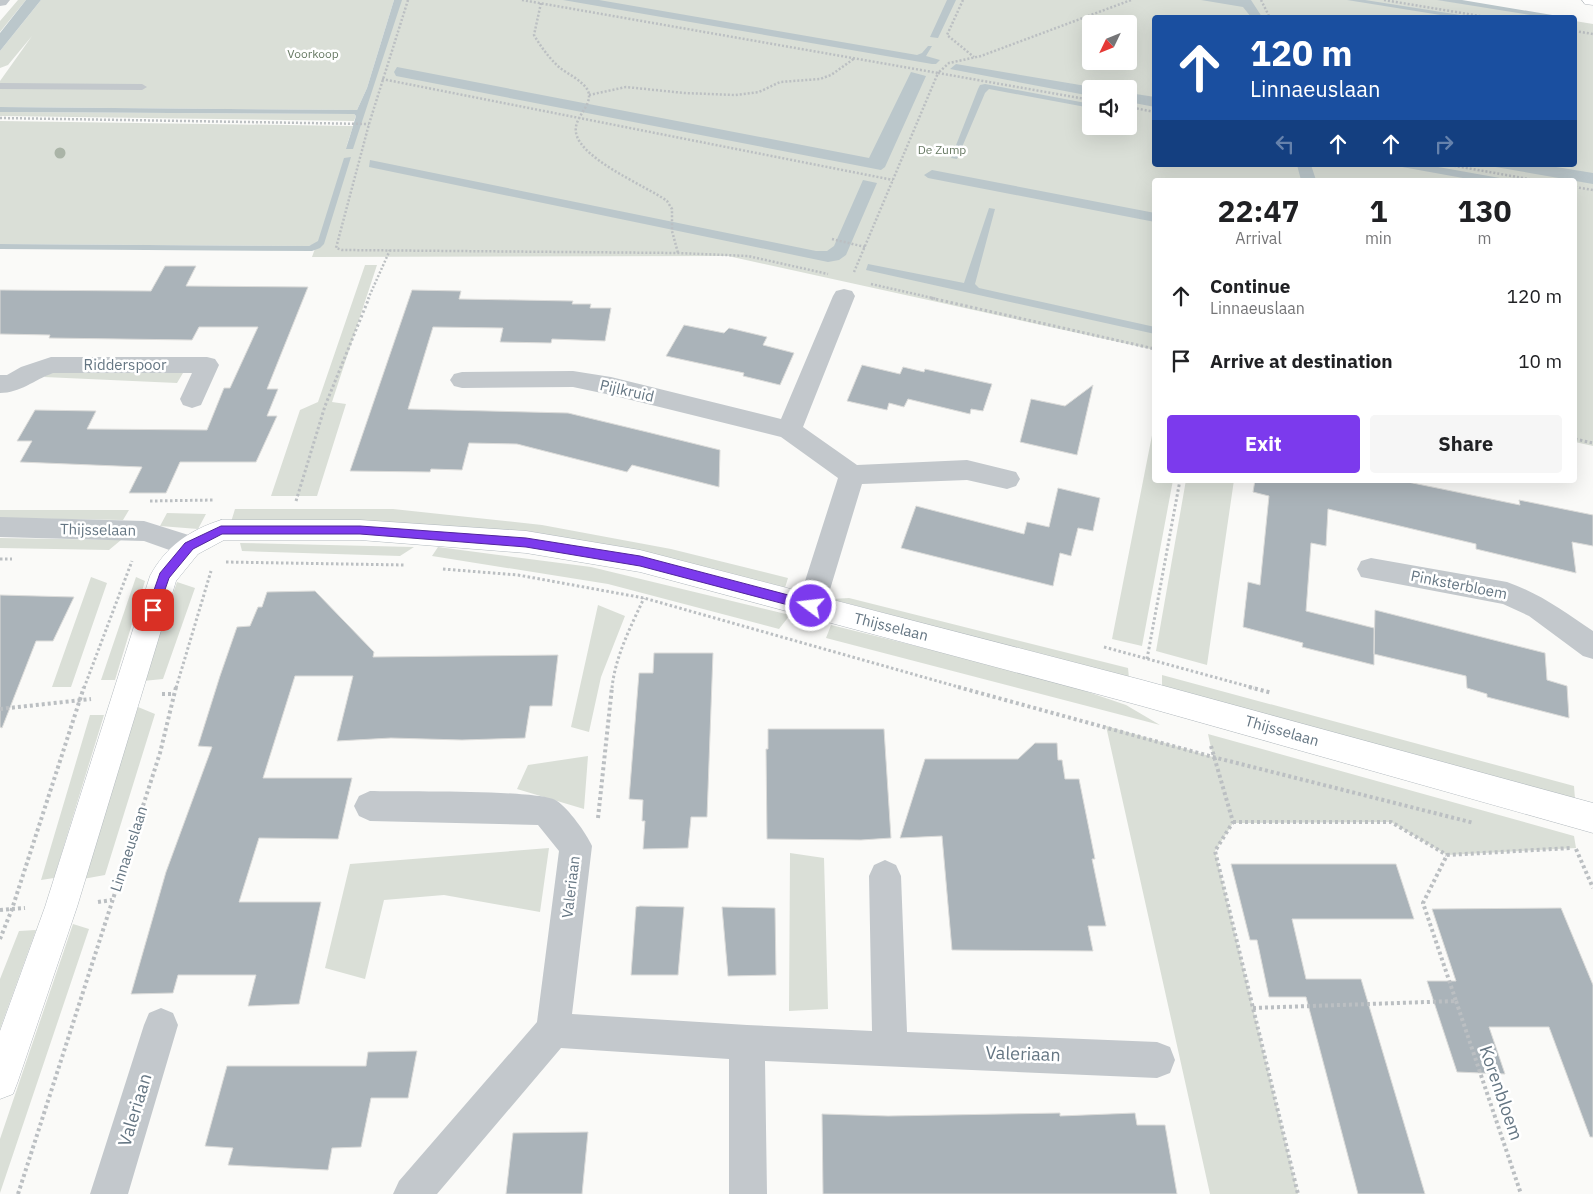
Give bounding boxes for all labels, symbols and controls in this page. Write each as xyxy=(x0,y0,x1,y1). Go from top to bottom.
north arrow xyxy=(1082,15,1138,70)
map controls xyxy=(1082,15,1137,135)
text: 120 m xyxy=(1250,30,1353,76)
icon: ahead xyxy=(1167,35,1232,100)
park label: Voorkoop xyxy=(287,46,339,61)
text: Linnaeuslaan xyxy=(1250,74,1381,103)
button: sound xyxy=(1082,80,1137,135)
icon: left xyxy=(1271,130,1299,158)
icon: ahead xyxy=(1324,130,1352,158)
icon: ahead xyxy=(1377,130,1405,158)
icon: right xyxy=(1430,130,1458,158)
park label: De Zump xyxy=(918,142,966,157)
text: 22:47 xyxy=(1218,191,1299,230)
text: 1 xyxy=(1369,191,1387,230)
text: 130 xyxy=(1457,191,1511,230)
text: Arrival xyxy=(1235,228,1282,248)
text: min xyxy=(1365,228,1392,248)
text: m xyxy=(1477,228,1491,248)
text: Continue xyxy=(1210,274,1290,298)
icon: ahead xyxy=(1167,282,1195,310)
text: 120 m xyxy=(1507,284,1562,308)
text: Linnaeuslaan xyxy=(1210,298,1305,318)
icon: arrive xyxy=(1167,347,1195,375)
text: Arrive at destination xyxy=(1210,349,1393,373)
text: 10 m xyxy=(1518,349,1562,373)
street label: Ridderspoor xyxy=(84,355,167,374)
street label: Pijlkruid xyxy=(598,375,656,406)
button: Exit xyxy=(1167,415,1360,473)
button: Share xyxy=(1370,415,1562,473)
street label: Thijsselaan xyxy=(60,519,136,540)
street label: Pinksterbloem xyxy=(1409,566,1509,603)
position arrow xyxy=(784,579,836,631)
pin xyxy=(132,589,174,631)
icon: arrive xyxy=(139,596,167,624)
street label: Thijsselaan xyxy=(852,608,930,645)
street label: Thijsselaan xyxy=(1243,711,1321,750)
street label: Linnaeuslaan xyxy=(106,804,151,894)
street label: Valeriaan xyxy=(557,855,584,919)
street label: Valeriaan xyxy=(985,1041,1061,1066)
street label: Korenbloem xyxy=(1475,1042,1528,1143)
street label: Valeriaan xyxy=(113,1070,157,1149)

